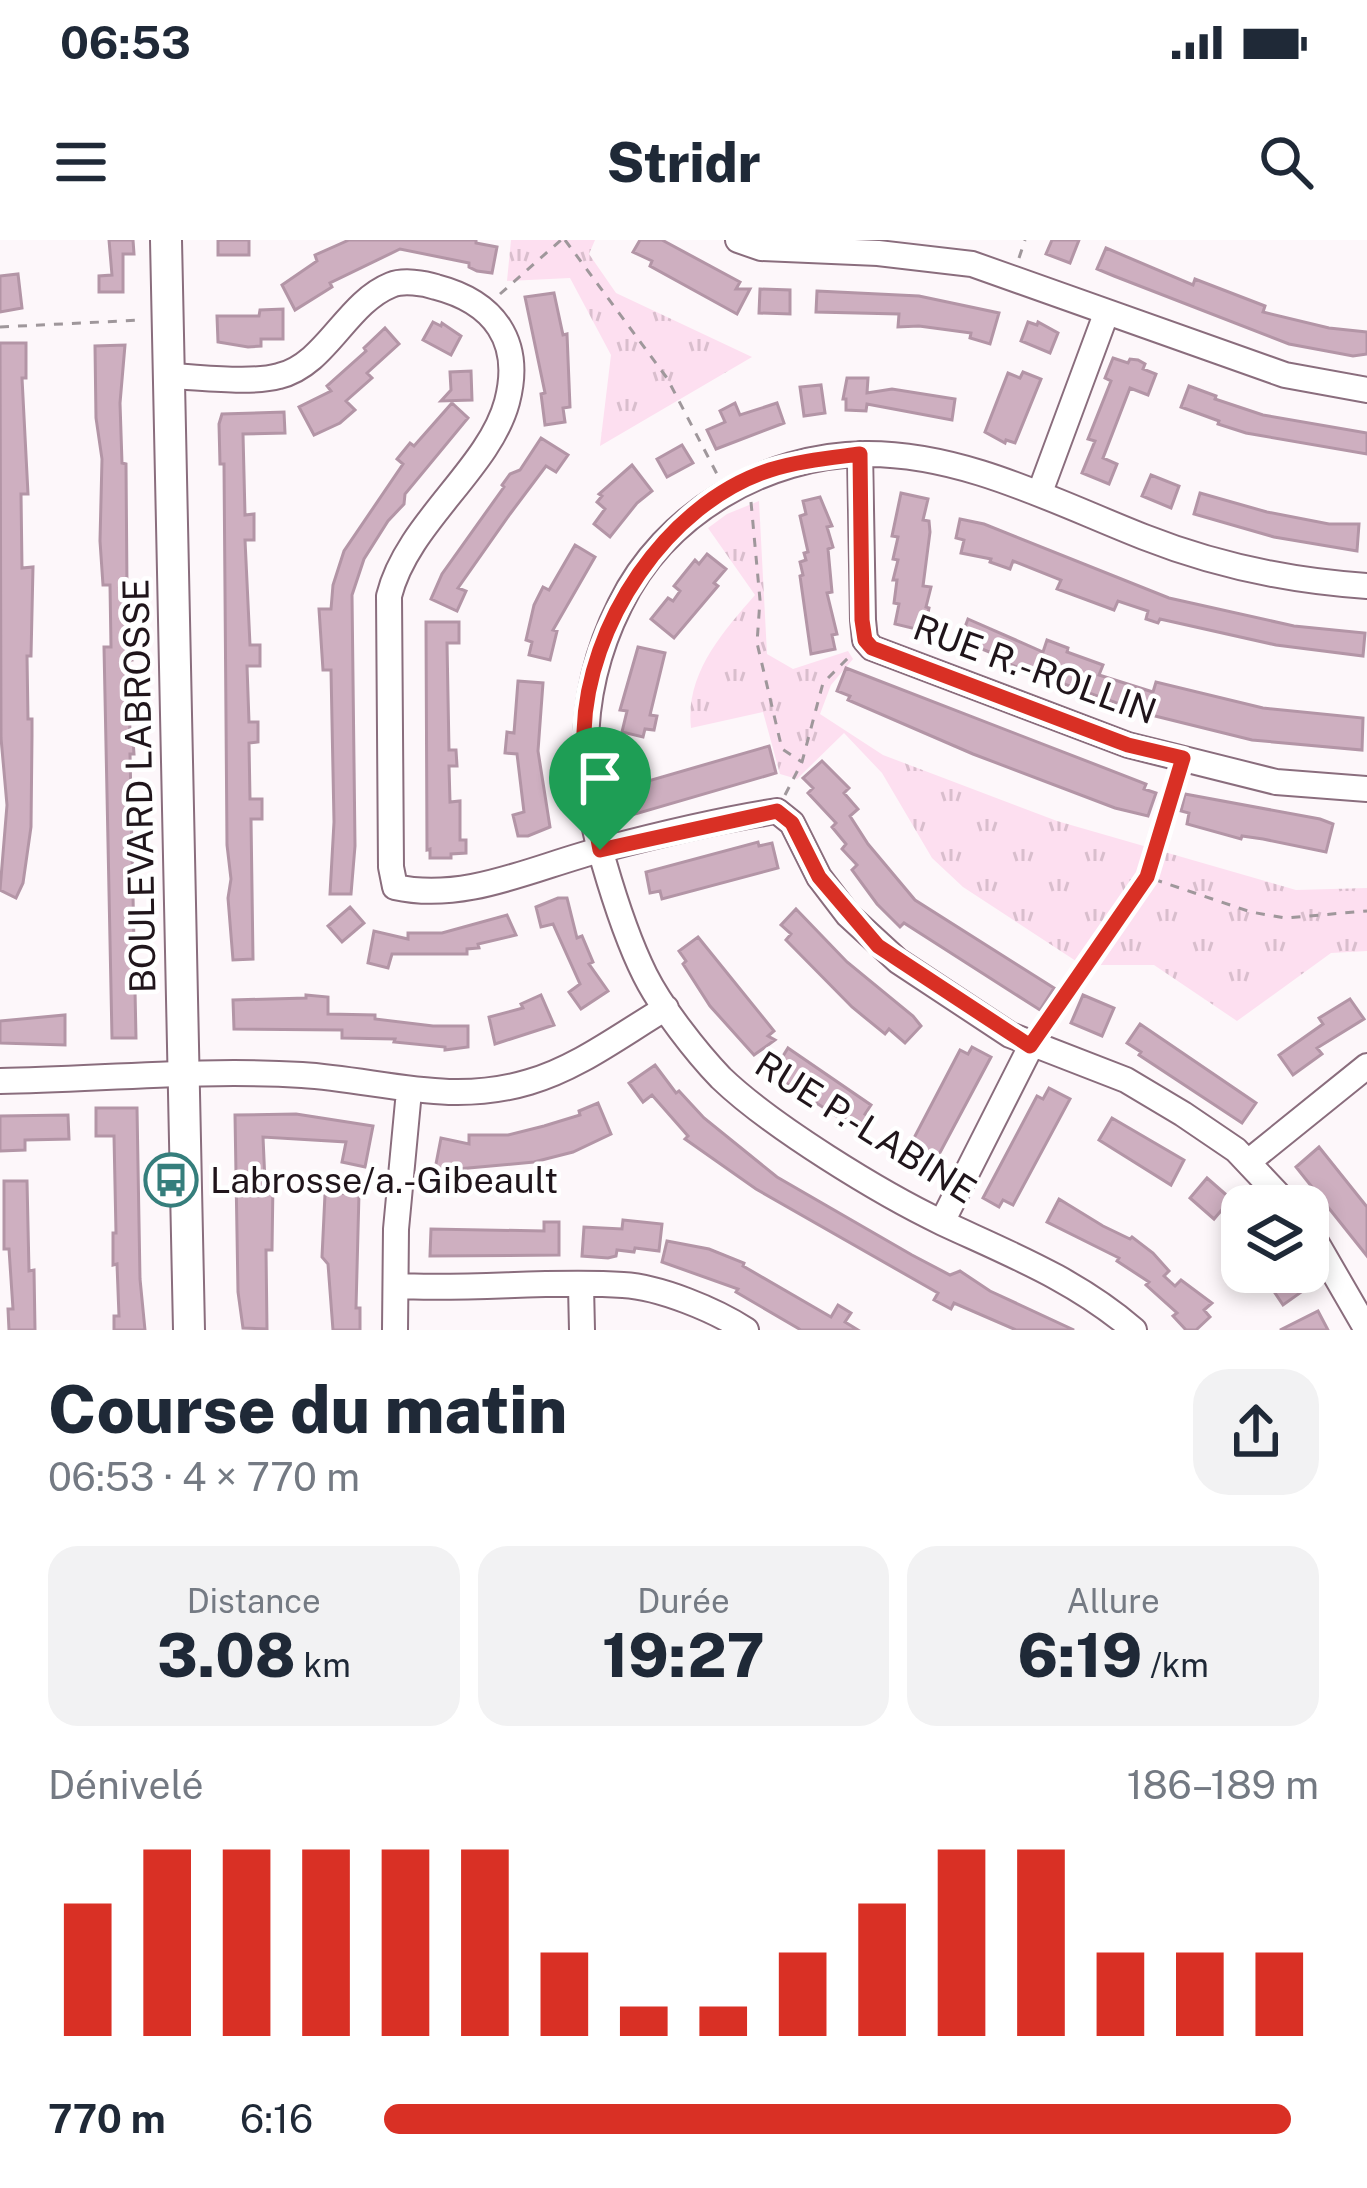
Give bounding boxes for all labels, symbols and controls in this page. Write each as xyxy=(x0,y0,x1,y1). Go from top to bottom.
text: 06:53 xyxy=(60,16,191,69)
icon: menu xyxy=(48,129,114,195)
icon: search xyxy=(1253,129,1319,195)
text: Stridr xyxy=(606,131,761,194)
street label: BOULEVARD LABROSSE xyxy=(114,578,164,994)
street label: RUE R.-ROLLIN xyxy=(908,606,1162,732)
pin xyxy=(549,727,651,850)
icon: arrive xyxy=(567,745,633,811)
street label: RUE P.-LABINE xyxy=(748,1042,984,1212)
bus stop icon: Labrosse/a.-Gibeault xyxy=(143,1152,199,1208)
place label: Labrosse/a.-Gibeault xyxy=(210,1159,558,1201)
map controls xyxy=(1221,1185,1329,1293)
button: layers xyxy=(1221,1185,1329,1293)
button: share xyxy=(1193,1369,1319,1495)
text: Course du matin xyxy=(48,1370,567,1448)
text: 06:53 · 4 × 770 m xyxy=(48,1454,360,1500)
text: Distance xyxy=(187,1582,321,1620)
text: Durée xyxy=(637,1582,730,1620)
text: Allure xyxy=(1067,1582,1160,1620)
text: 3.08 xyxy=(157,1620,296,1691)
text: 19:27 xyxy=(602,1620,765,1691)
text: 6:19 xyxy=(1017,1620,1142,1691)
text: km xyxy=(296,1646,351,1684)
text: /km xyxy=(1142,1646,1209,1684)
text: Dénivelé xyxy=(48,1762,204,1808)
text: 186–189 m xyxy=(1127,1762,1319,1808)
text: 770 m xyxy=(48,2096,166,2142)
text: 6:16 xyxy=(240,2096,313,2142)

